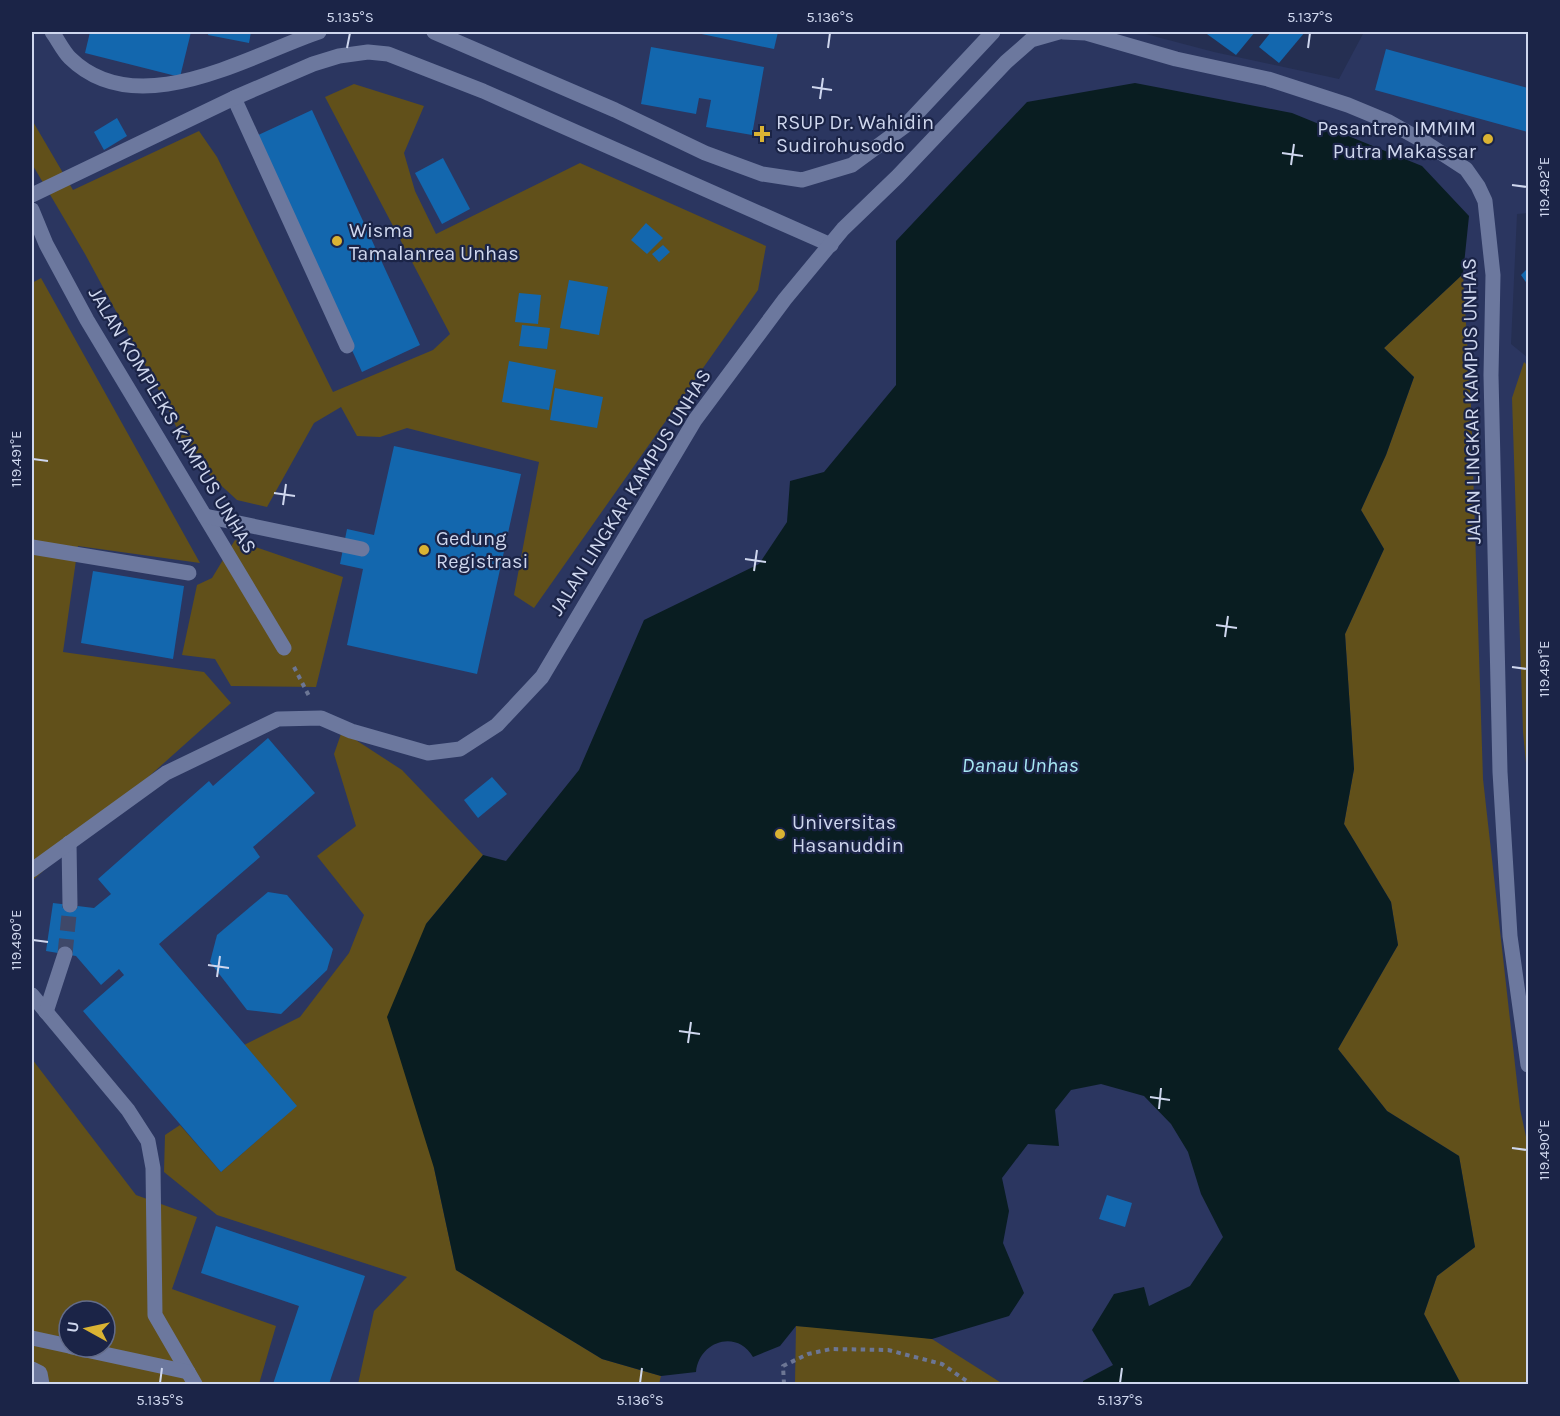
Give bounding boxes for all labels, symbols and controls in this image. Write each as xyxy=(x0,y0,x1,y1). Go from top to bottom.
text: 5.135°S xyxy=(326,8,374,26)
text: 5.136°S xyxy=(806,8,854,26)
text: 5.137°S xyxy=(1287,8,1333,26)
place label: RSUP Dr. Wahidin Sudirohusodo xyxy=(776,111,934,157)
place label: Pesantren IMMIM Putra Makassar xyxy=(1317,117,1477,163)
marker: RSUP Dr. Wahidin Sudirohusodo xyxy=(753,125,771,143)
marker: Pesantren IMMIM Putra Makassar xyxy=(1481,132,1495,146)
text: 119.492°E xyxy=(1535,157,1553,217)
place label: Wisma Tamalanrea Unhas xyxy=(349,219,519,265)
marker: Wisma Tamalanrea Unhas xyxy=(330,234,344,248)
street label: JALAN LINGKAR KAMPUS UNHAS xyxy=(1458,258,1485,544)
street label: JALAN KOMPLEKS KAMPUS UNHAS xyxy=(84,283,261,558)
street label: JALAN LINGKAR KAMPUS UNHAS xyxy=(545,365,716,620)
text: 119.491°E xyxy=(7,431,25,487)
place label: Gedung Registrasi xyxy=(436,527,529,573)
marker: Gedung Registrasi xyxy=(417,543,431,557)
text: 119.491°E xyxy=(1535,641,1553,697)
water label: Danau Unhas xyxy=(962,753,1078,777)
place label: Universitas Hasanuddin xyxy=(792,811,904,857)
marker: Universitas Hasanuddin xyxy=(773,827,787,841)
text: 119.490°E xyxy=(7,910,25,970)
text: 119.490°E xyxy=(1535,1120,1553,1180)
north arrow xyxy=(57,1299,117,1359)
text: U xyxy=(62,1320,83,1334)
text: 5.135°S xyxy=(136,1391,184,1409)
text: 5.136°S xyxy=(616,1391,664,1409)
text: 5.137°S xyxy=(1097,1391,1143,1409)

